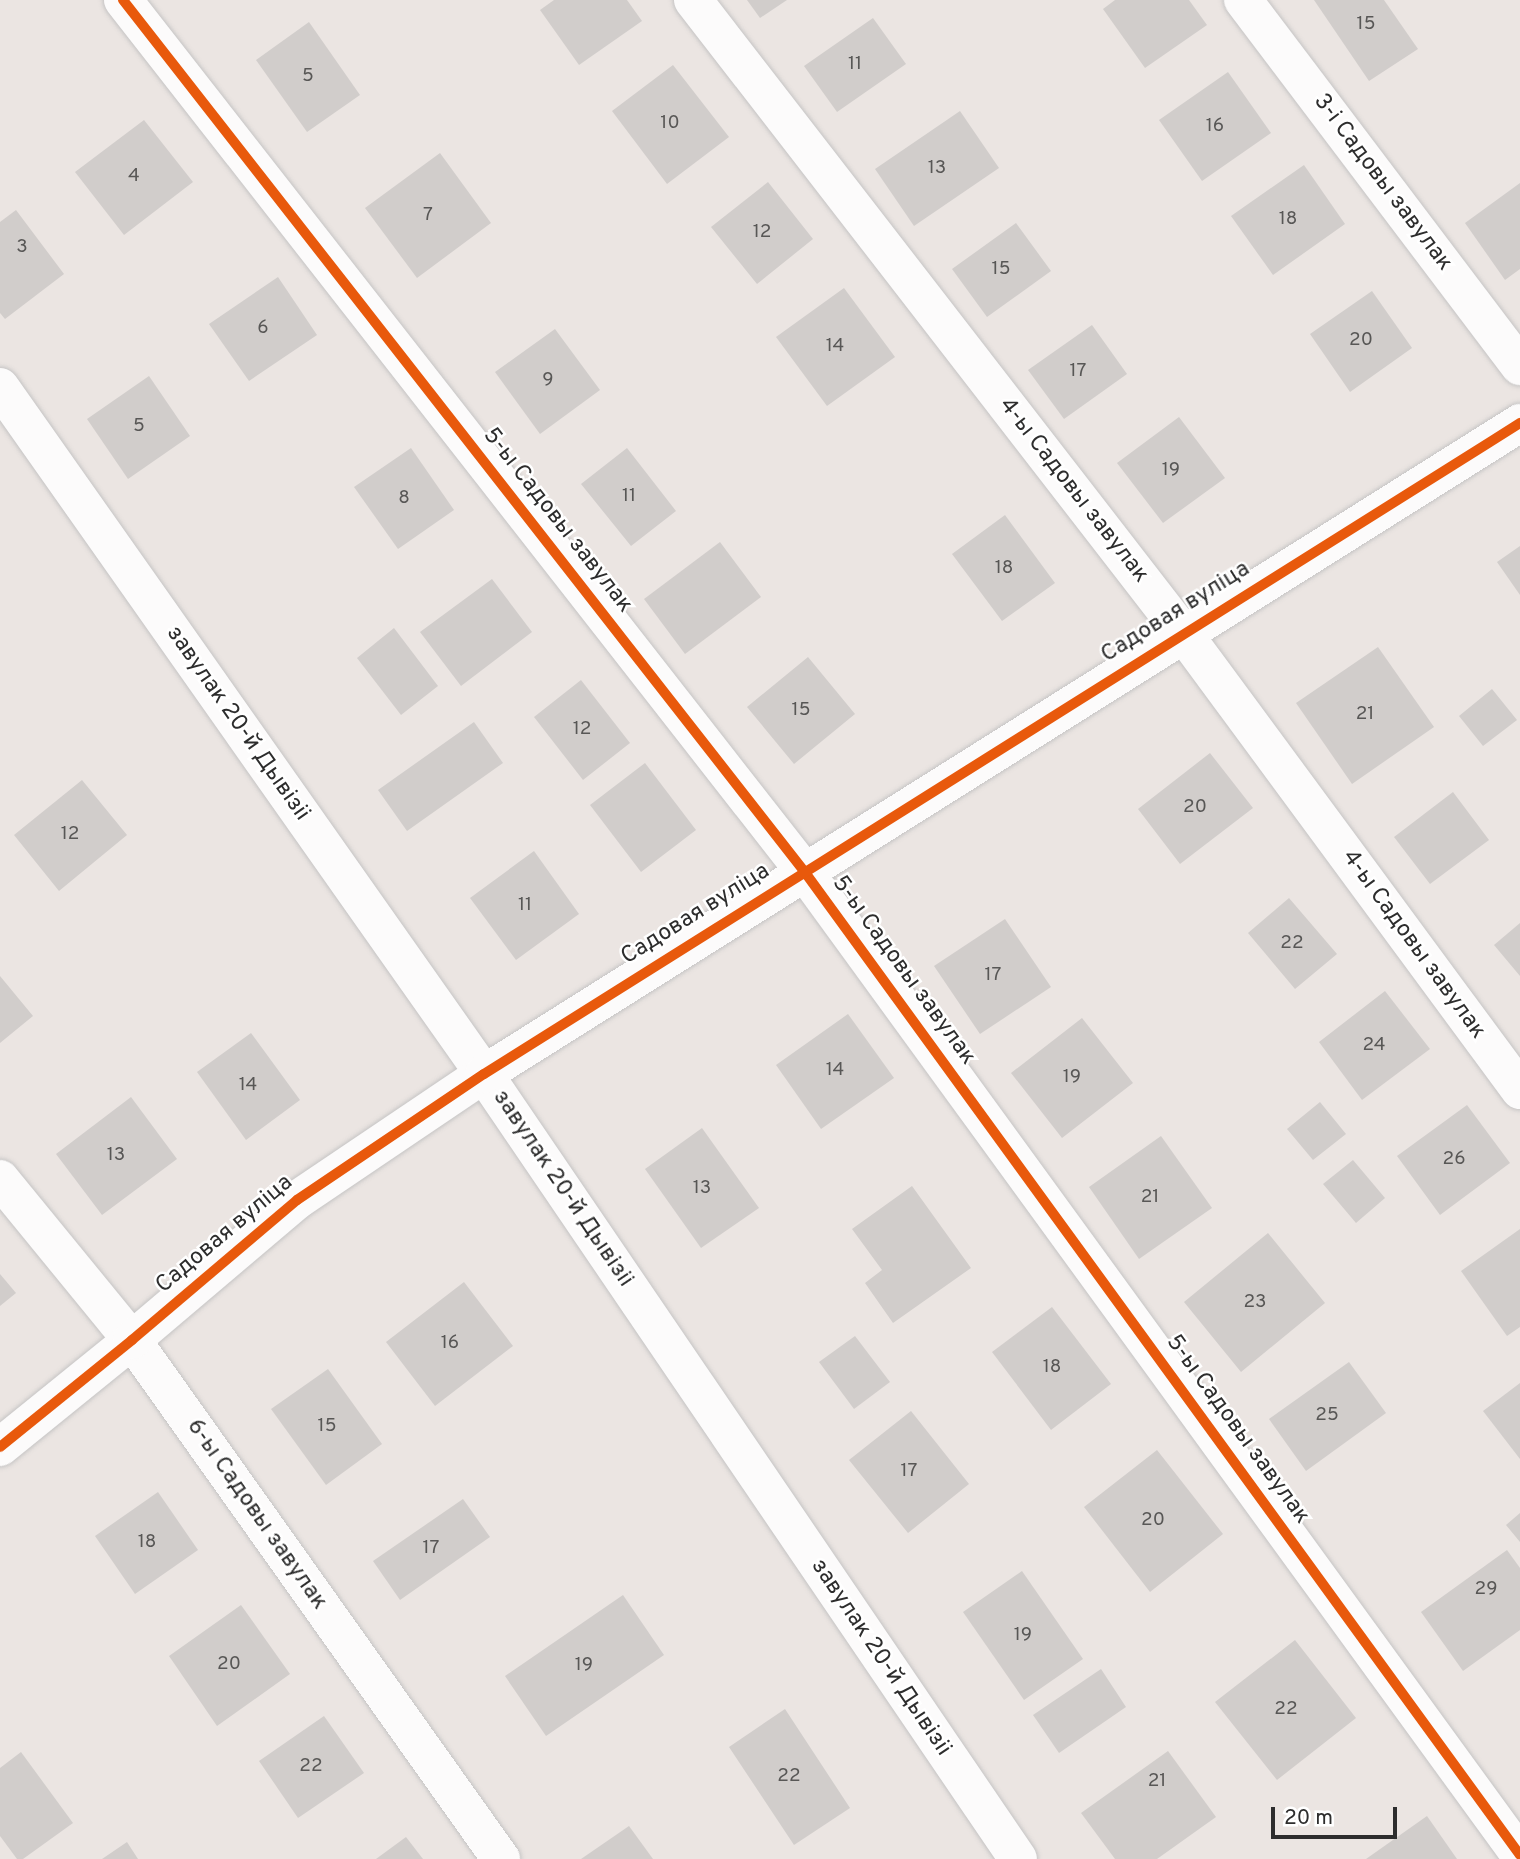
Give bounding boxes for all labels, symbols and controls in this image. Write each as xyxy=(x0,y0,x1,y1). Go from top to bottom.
house number: 15 xyxy=(1357,14,1375,36)
house number: 11 xyxy=(848,54,862,76)
house number: 5 xyxy=(302,66,314,88)
street label: 3-і Садовы завулак xyxy=(1306,89,1458,277)
house number: 10 xyxy=(660,113,680,135)
house number: 16 xyxy=(1206,116,1224,138)
house number: 13 xyxy=(928,158,946,180)
house number: 4 xyxy=(128,166,140,188)
house number: 7 xyxy=(423,205,433,227)
house number: 18 xyxy=(1279,209,1297,231)
house number: 12 xyxy=(753,222,771,244)
house number: 3 xyxy=(16,237,28,259)
house number: 15 xyxy=(992,259,1010,281)
house number: 6 xyxy=(257,318,269,340)
house number: 20 xyxy=(1349,330,1373,352)
house number: 14 xyxy=(826,336,844,358)
house number: 17 xyxy=(1070,361,1086,383)
house number: 9 xyxy=(542,370,554,392)
street label: 4-ы Садовы завулак xyxy=(992,393,1154,589)
house number: 5 xyxy=(133,416,145,438)
street label: 5-ы Садовы завулак xyxy=(476,423,638,619)
house number: 19 xyxy=(1162,460,1180,482)
house number: 11 xyxy=(622,486,636,508)
house number: 8 xyxy=(398,488,410,510)
street label: Садовая вуліца xyxy=(1097,556,1255,670)
house number: 18 xyxy=(995,558,1013,580)
street label: завулак 20-й Дывізіі xyxy=(159,621,315,827)
house number: 15 xyxy=(792,700,810,722)
house number: 21 xyxy=(1356,704,1374,726)
house number: 12 xyxy=(573,719,591,741)
house number: 20 xyxy=(1183,797,1207,819)
house number: 12 xyxy=(61,824,79,846)
street label: 4-ы Садовы завулак xyxy=(1335,845,1491,1045)
street label: Садовая вуліца xyxy=(617,858,775,972)
street label: 5-ы Садовы завулак xyxy=(825,871,981,1071)
house number: 11 xyxy=(518,895,532,917)
house number: 22 xyxy=(1280,933,1304,955)
house number: 17 xyxy=(985,965,1001,987)
house number: 24 xyxy=(1362,1035,1386,1057)
house number: 14 xyxy=(826,1060,844,1082)
house number: 19 xyxy=(1063,1067,1081,1089)
house number: 14 xyxy=(239,1075,257,1097)
street label: завулак 20-й Дывізіі xyxy=(486,1085,638,1293)
house number: 13 xyxy=(107,1145,125,1167)
house number: 26 xyxy=(1443,1149,1465,1171)
street label: Садовая вуліца xyxy=(151,1170,299,1300)
house number: 13 xyxy=(693,1178,711,1200)
house number: 21 xyxy=(1141,1187,1159,1209)
house number: 23 xyxy=(1243,1292,1267,1314)
street label: 5-ы Садовы завулак xyxy=(1159,1330,1315,1530)
house number: 16 xyxy=(441,1333,459,1355)
house number: 18 xyxy=(1043,1357,1061,1379)
house number: 25 xyxy=(1315,1405,1339,1427)
street label: 6-ы Садовы завулак xyxy=(180,1414,332,1616)
house number: 15 xyxy=(318,1416,336,1438)
house number: 17 xyxy=(901,1461,917,1483)
house number: 20 xyxy=(1141,1510,1165,1532)
house number: 18 xyxy=(138,1532,156,1554)
house number: 17 xyxy=(423,1538,439,1560)
street label: завулак 20-й Дывізіі xyxy=(804,1554,956,1762)
house number: 29 xyxy=(1475,1579,1497,1601)
house number: 19 xyxy=(1014,1625,1032,1647)
house number: 20 xyxy=(217,1654,241,1676)
house number: 19 xyxy=(575,1655,593,1677)
house number: 22 xyxy=(1274,1699,1298,1721)
house number: 22 xyxy=(299,1756,323,1778)
house number: 22 xyxy=(777,1766,801,1788)
house number: 21 xyxy=(1148,1771,1166,1793)
scale bar xyxy=(1275,1792,1401,1836)
text: 20 m xyxy=(1284,1805,1333,1832)

